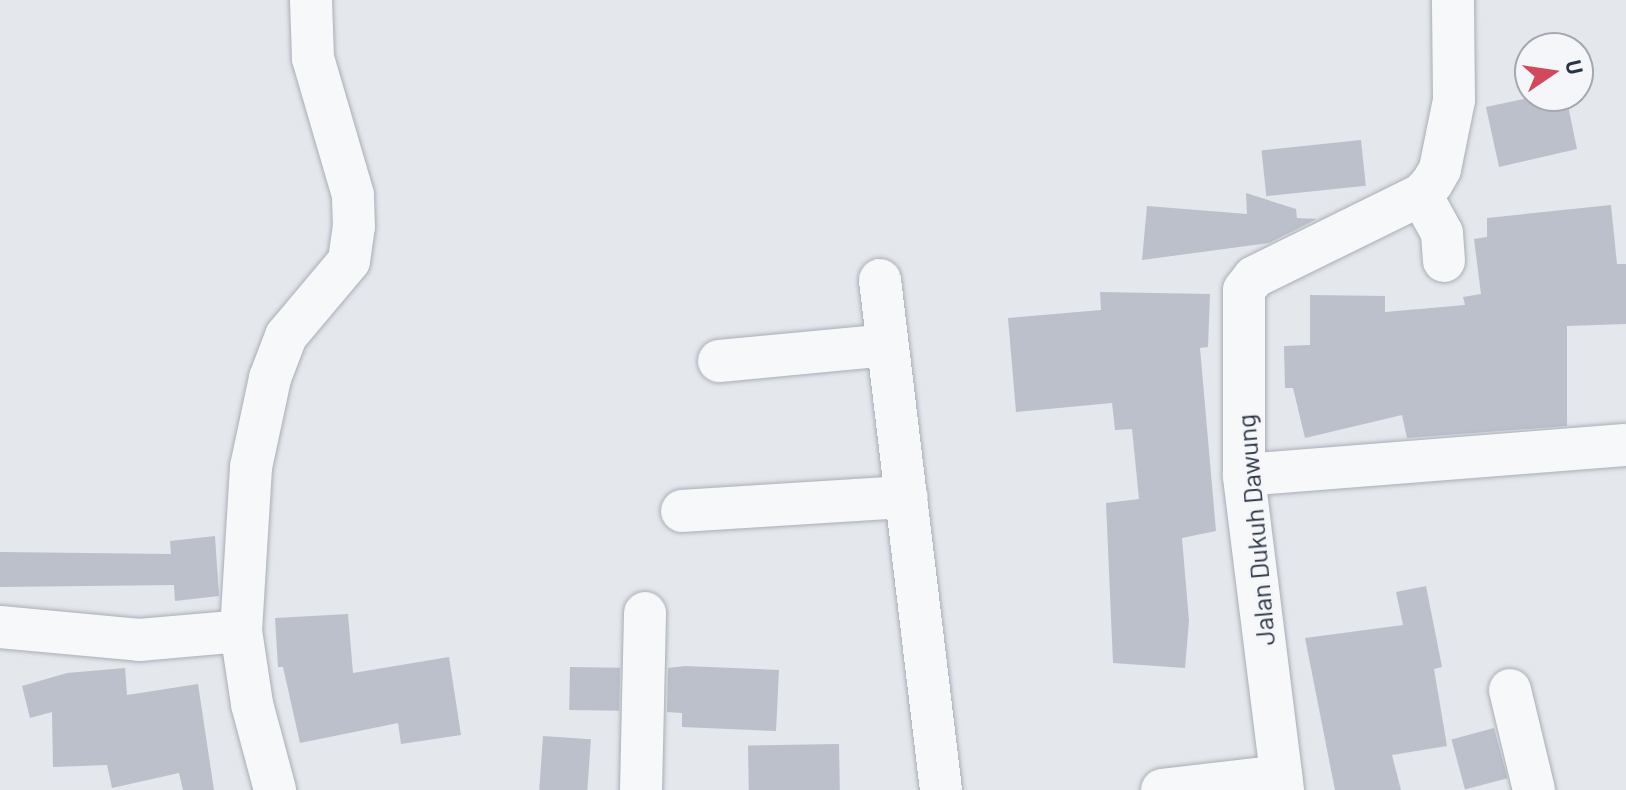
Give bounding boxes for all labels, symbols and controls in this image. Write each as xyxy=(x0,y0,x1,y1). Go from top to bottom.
north arrow xyxy=(1514,32,1594,112)
text: U xyxy=(1561,57,1590,77)
street label: Jalan Dukuh Dawung xyxy=(1229,413,1281,647)

